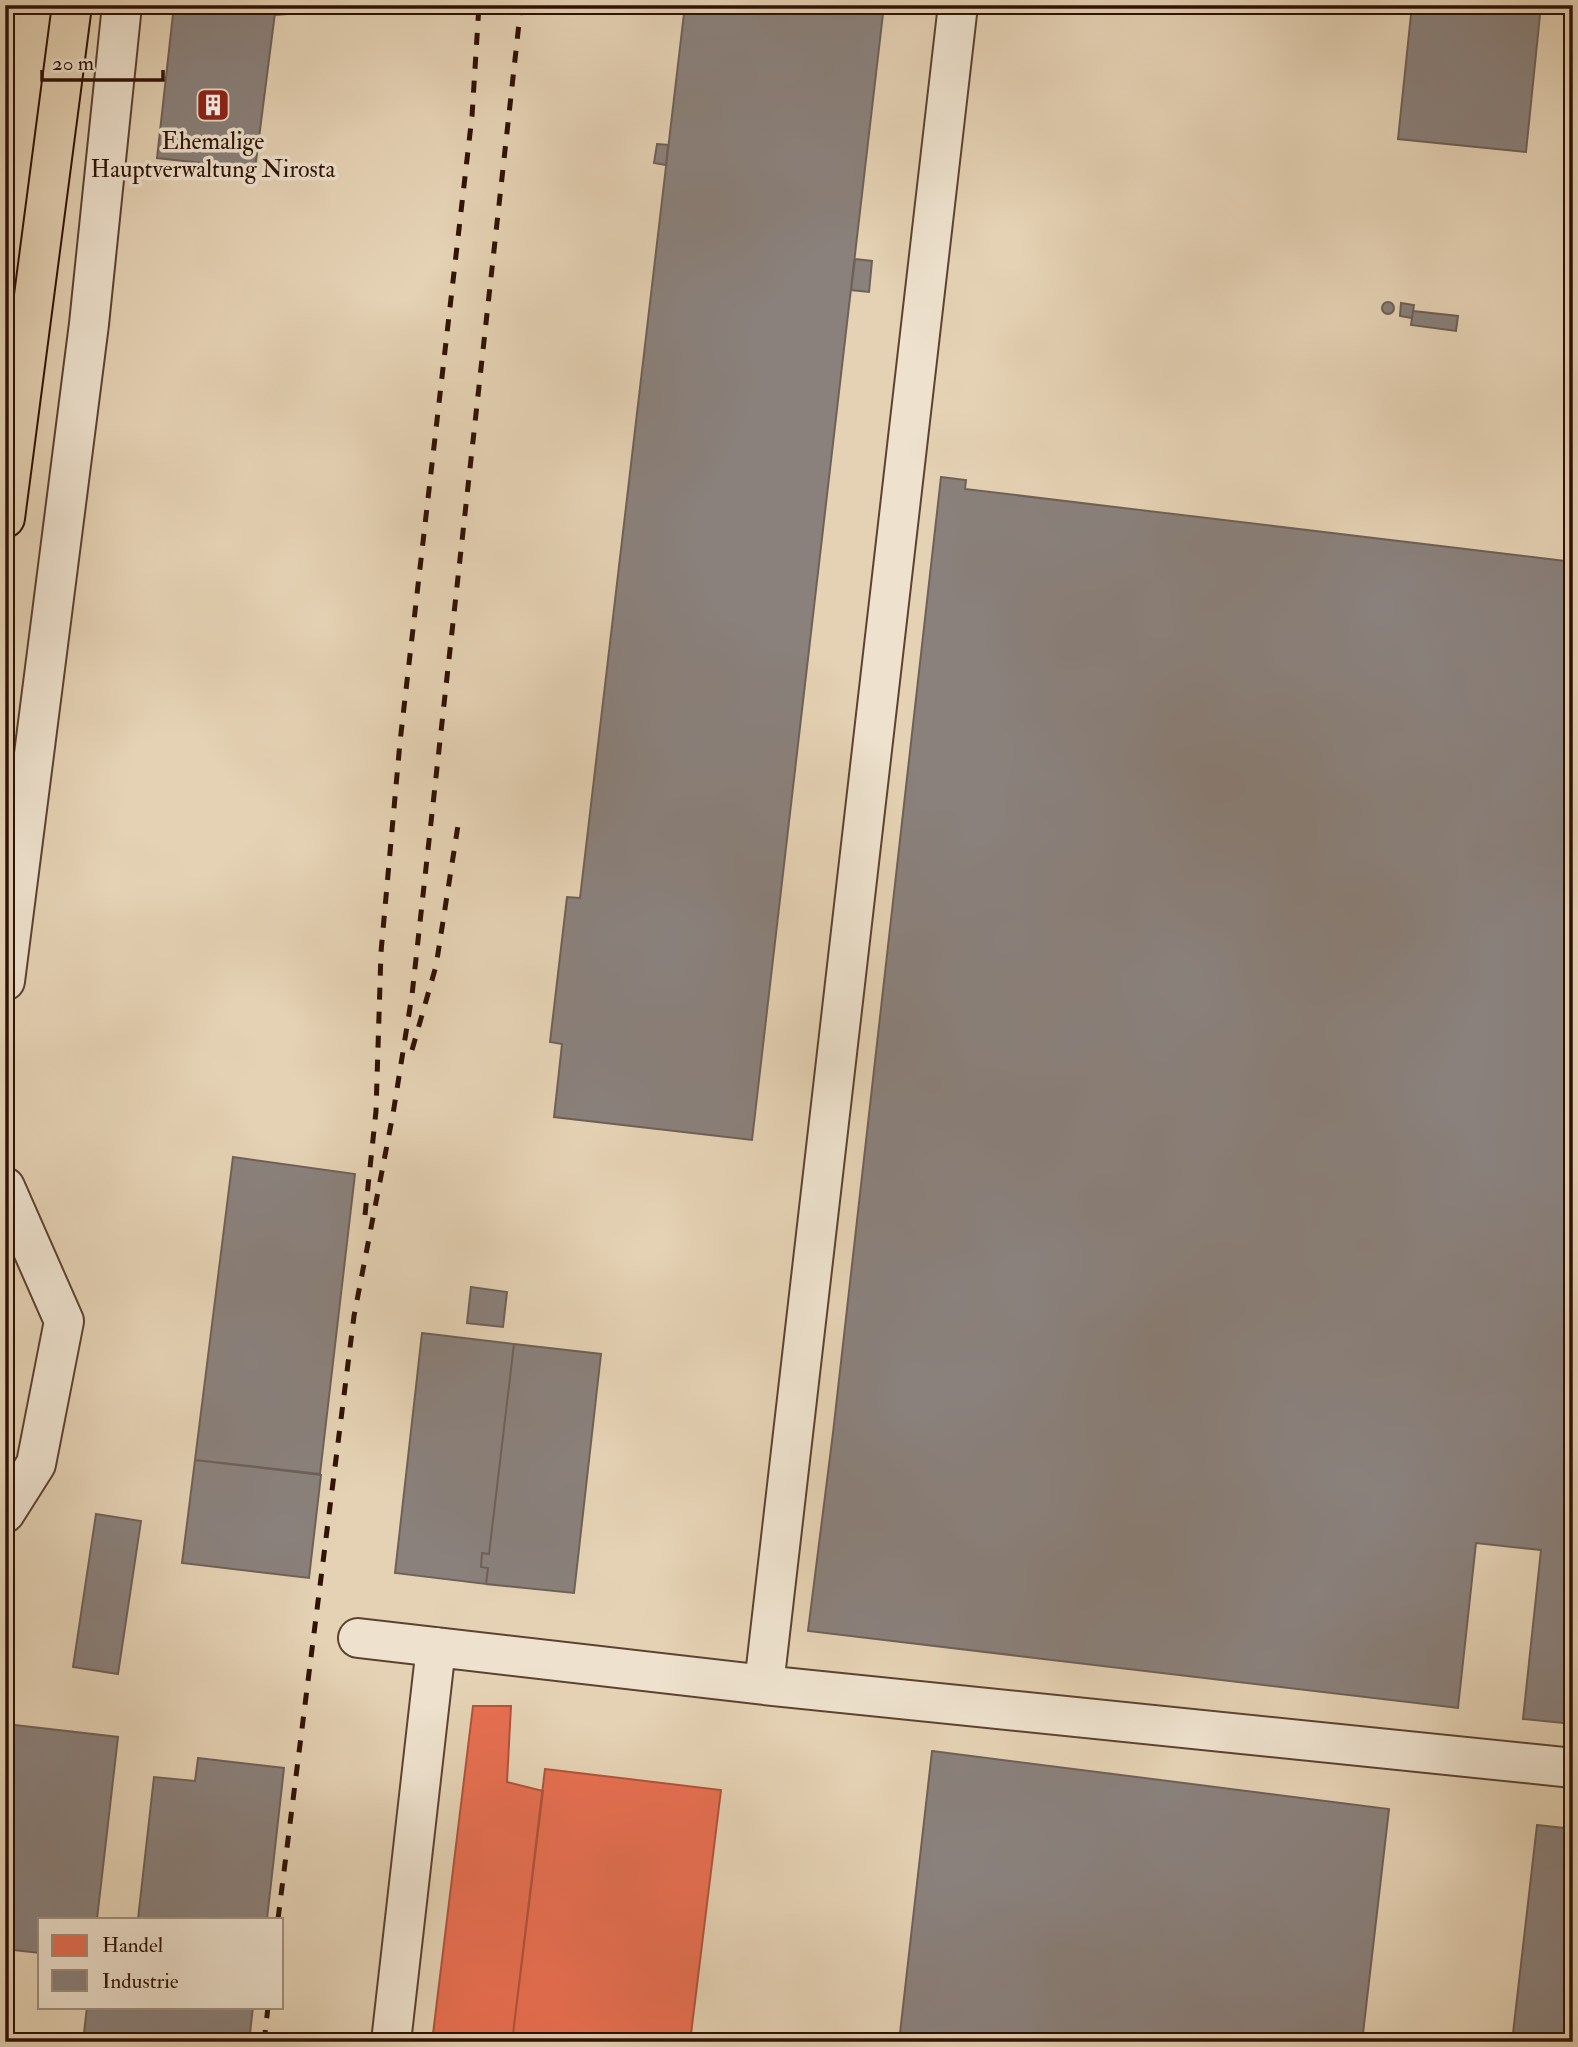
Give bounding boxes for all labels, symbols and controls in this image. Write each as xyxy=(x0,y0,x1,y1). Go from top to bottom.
scale bar xyxy=(42,38,163,82)
text: 20 m xyxy=(52,50,94,77)
building icon: Ehemalige Hauptverwaltung Nirosta xyxy=(194,86,232,124)
place label: Ehemalige Hauptverwaltung Nirosta xyxy=(91,126,337,185)
legend xyxy=(38,1918,284,2008)
text: Handel xyxy=(102,1932,164,1959)
text: Industrie xyxy=(102,1968,179,1995)

